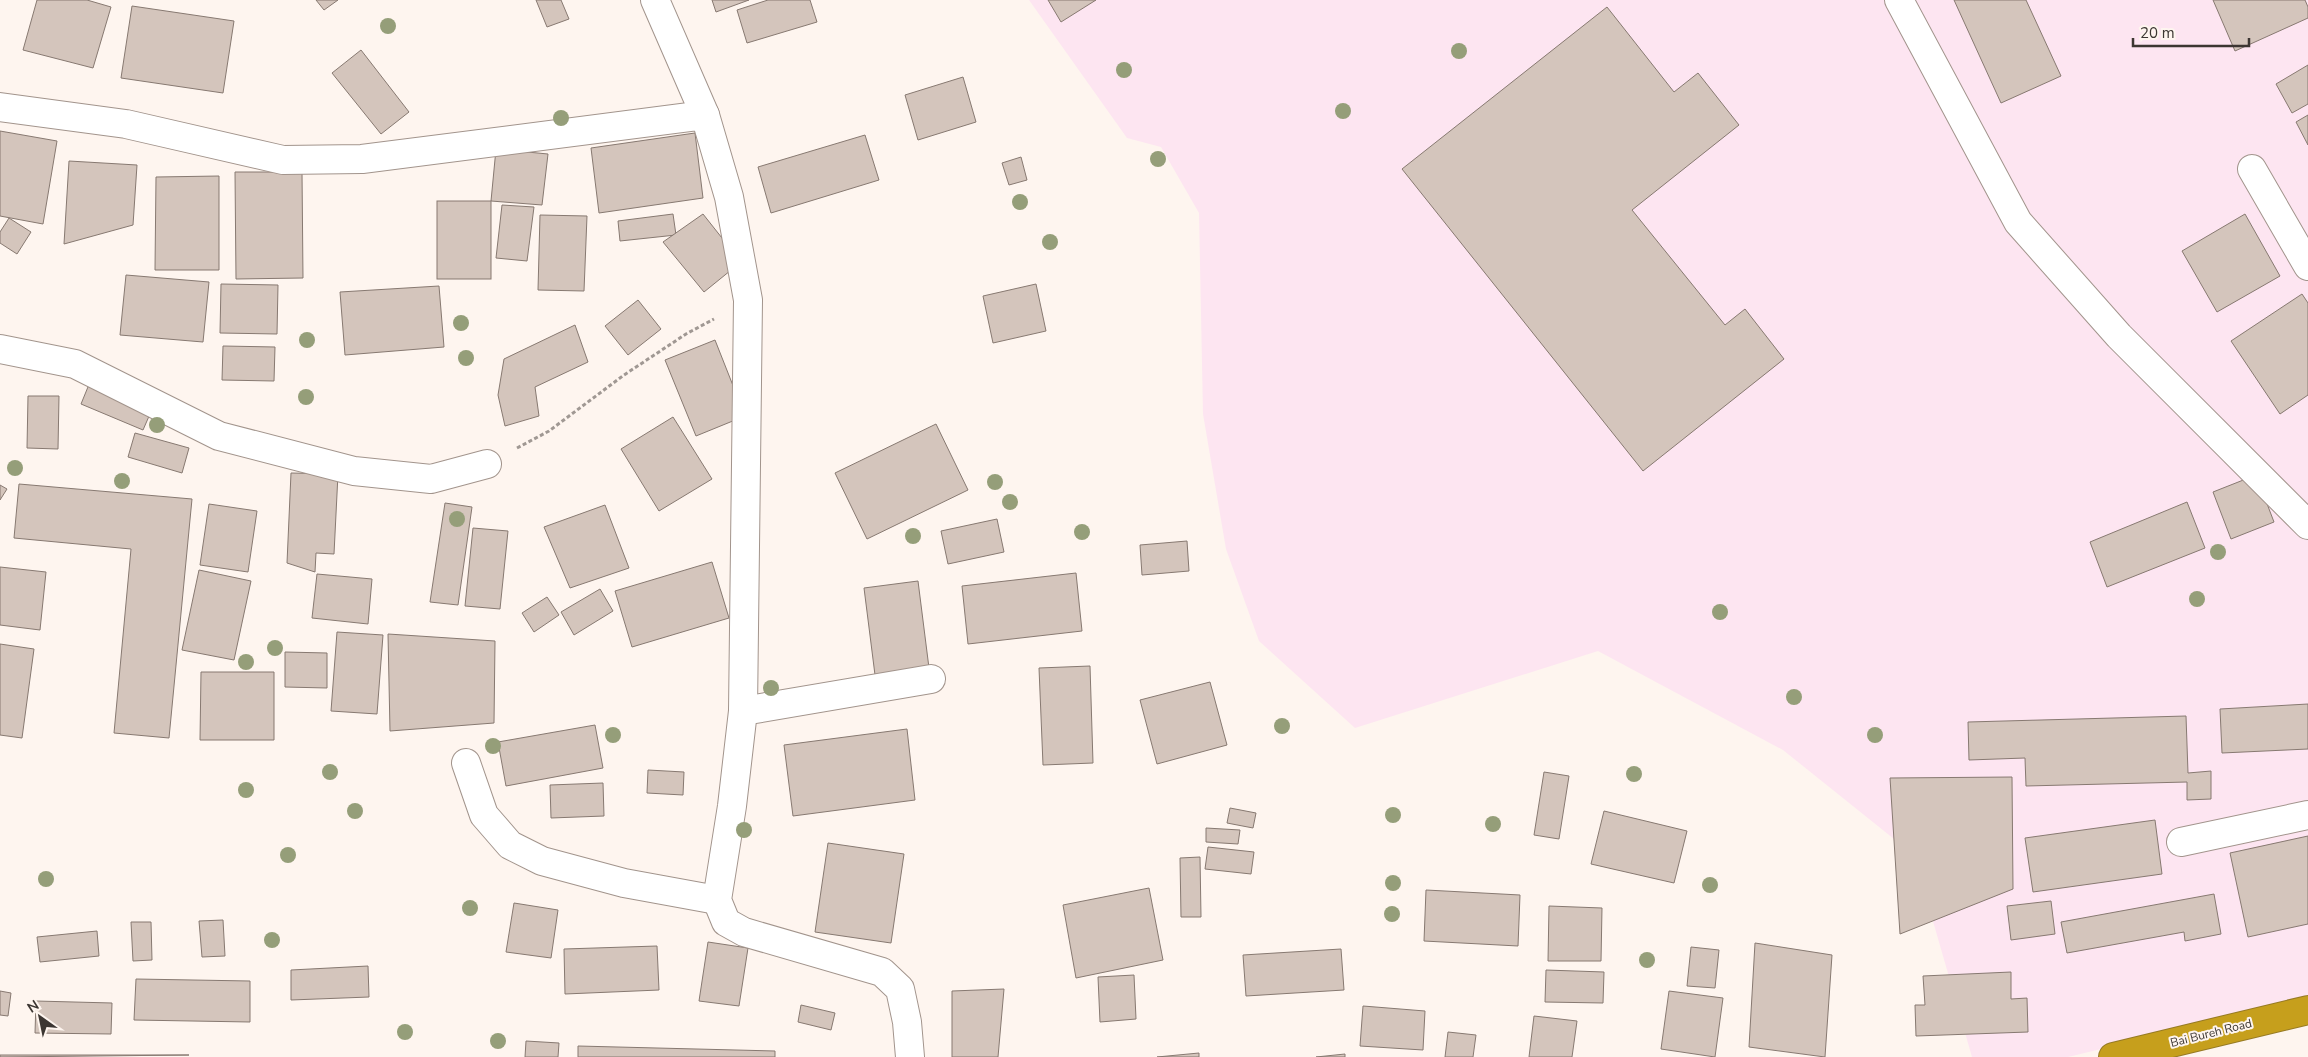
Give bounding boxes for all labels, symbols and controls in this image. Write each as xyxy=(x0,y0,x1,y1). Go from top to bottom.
scale bar xyxy=(2133,15,2249,47)
text: 20 m xyxy=(2140,23,2175,43)
north arrow xyxy=(15,992,65,1042)
text: N xyxy=(24,996,43,1017)
street label: Bai Bureh Road xyxy=(2169,1015,2253,1051)

